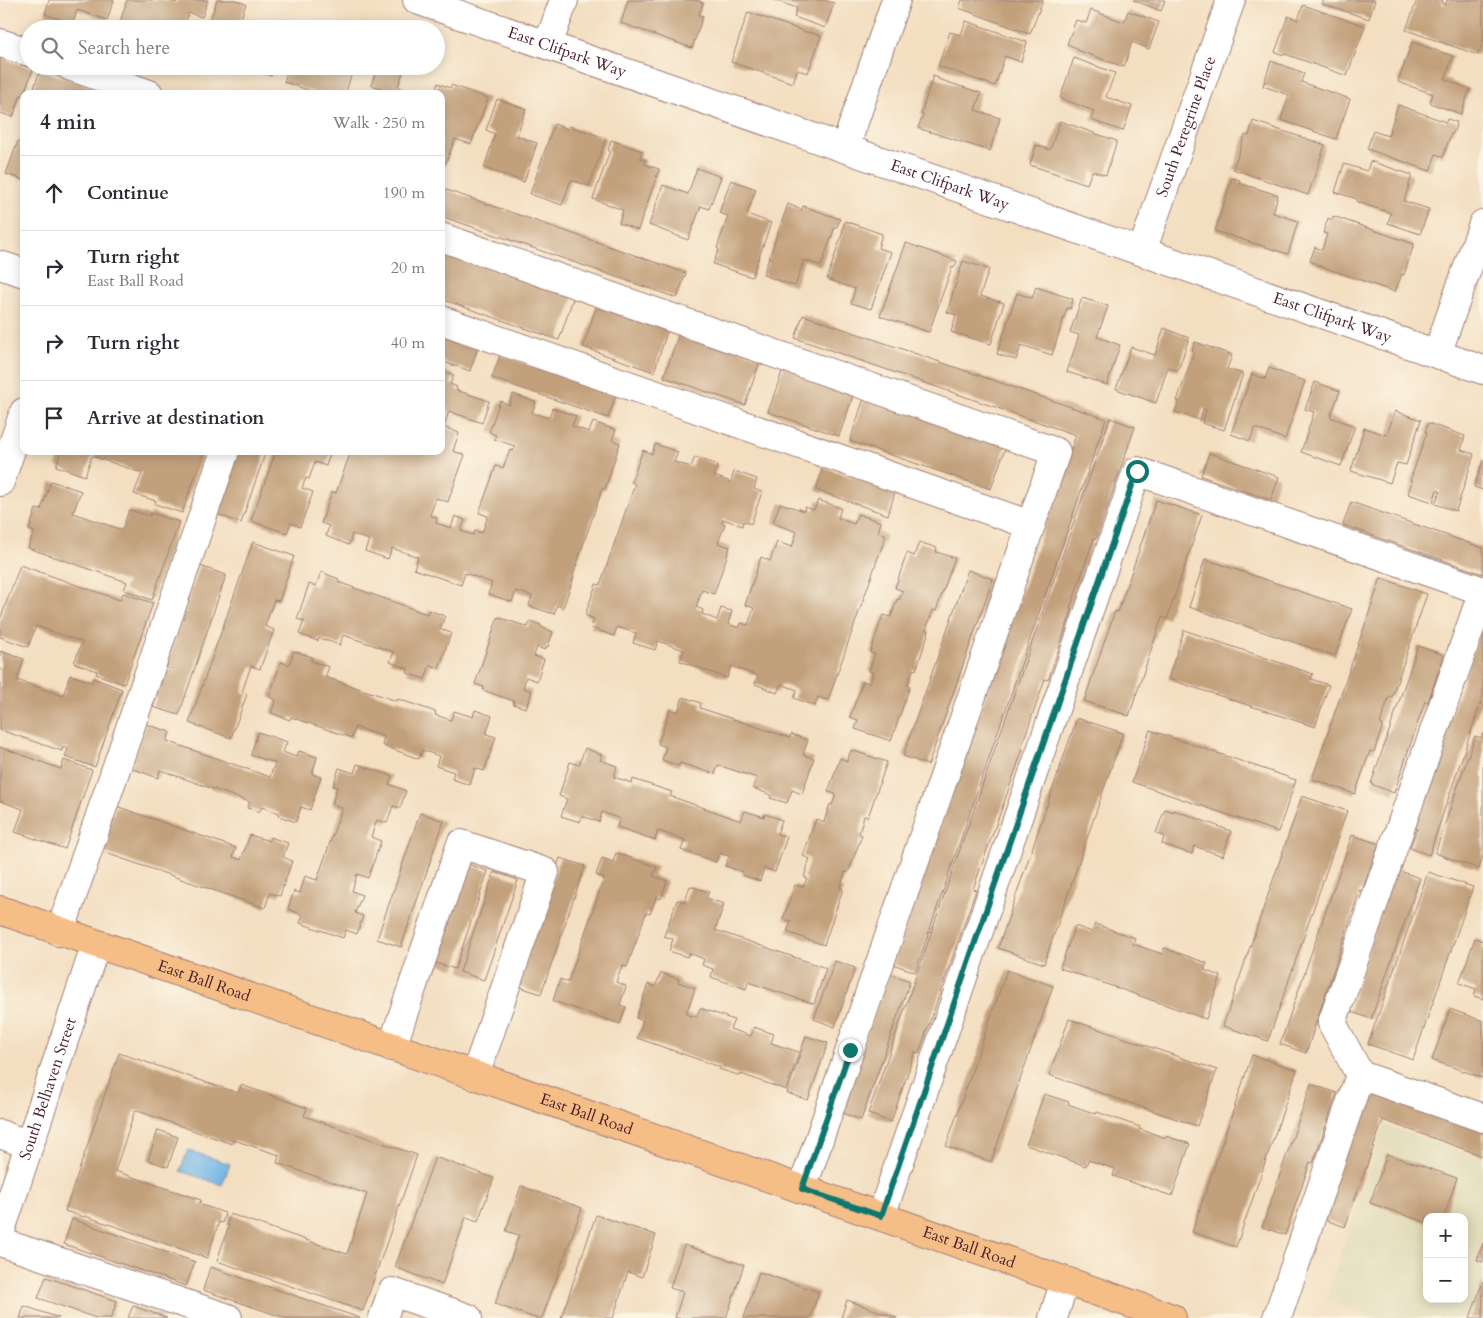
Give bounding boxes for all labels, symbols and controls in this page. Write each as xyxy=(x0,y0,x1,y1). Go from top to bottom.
search box xyxy=(20,20,445,75)
street label: East Clifpark Way xyxy=(505,21,630,83)
icon: search xyxy=(38,34,66,62)
text: Search here xyxy=(78,35,170,61)
street label: South Peregrine Place xyxy=(1151,53,1221,200)
text: 4 min xyxy=(40,108,96,137)
text: Walk · 250 m xyxy=(333,112,425,134)
street label: East Clifpark Way xyxy=(887,154,1013,216)
icon: ahead xyxy=(40,179,68,207)
text: Continue xyxy=(87,180,169,206)
text: 190 m xyxy=(383,182,425,204)
text: Turn right xyxy=(87,244,179,270)
icon: right xyxy=(40,254,68,282)
text: 20 m xyxy=(391,257,425,279)
text: East Ball Road xyxy=(87,270,184,292)
street label: East Clifpark Way xyxy=(1270,287,1395,349)
icon: right xyxy=(40,329,68,357)
text: Turn right xyxy=(87,330,179,356)
text: 40 m xyxy=(391,332,425,354)
icon: arrive xyxy=(40,404,68,432)
text: Arrive at destination xyxy=(87,405,264,431)
route start xyxy=(1126,460,1149,483)
street label: East Ball Road xyxy=(155,955,254,1007)
street label: South Belhaven Street xyxy=(14,1015,82,1163)
route end xyxy=(839,1039,862,1062)
street label: East Ball Road xyxy=(537,1088,636,1141)
map controls xyxy=(1423,1213,1468,1303)
button: + xyxy=(1423,1213,1468,1258)
street label: East Ball Road xyxy=(920,1221,1019,1274)
button: − xyxy=(1423,1258,1468,1303)

